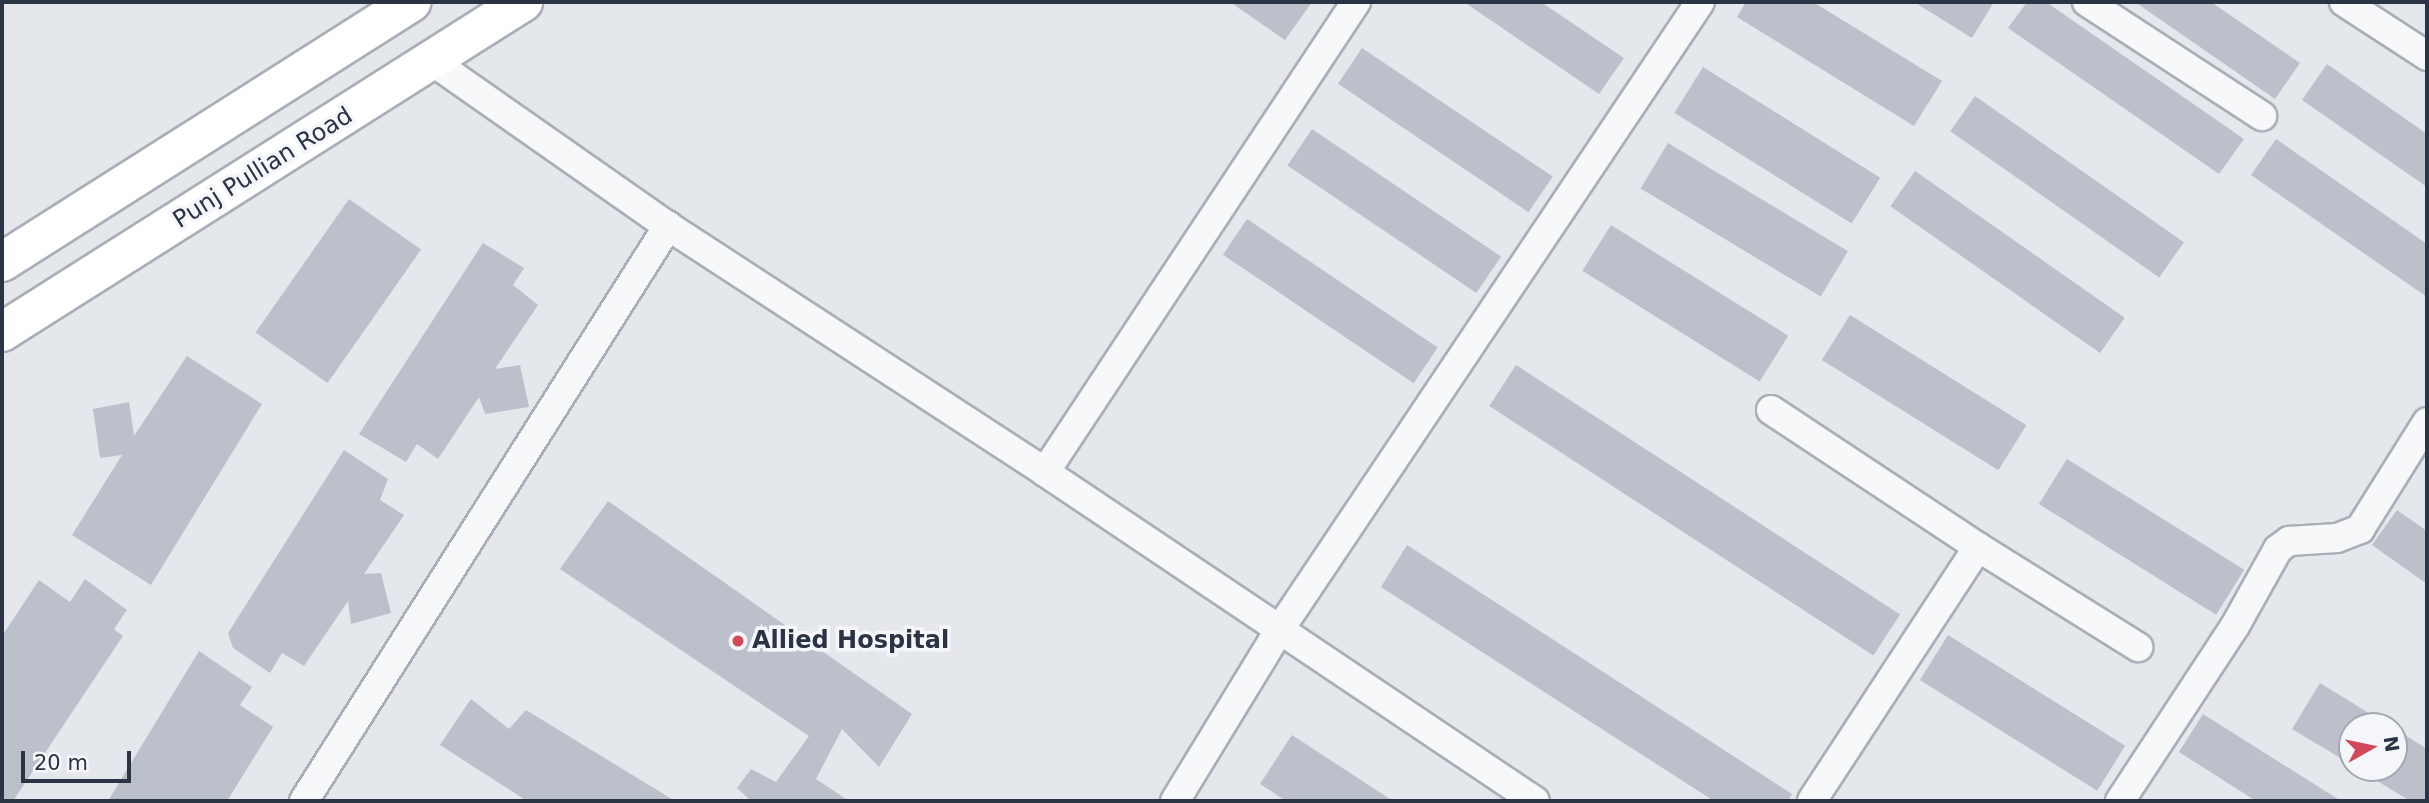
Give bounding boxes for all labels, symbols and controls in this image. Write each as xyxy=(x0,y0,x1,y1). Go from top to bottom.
street label: Punj Pullian Road xyxy=(168,101,358,235)
place label: Allied Hospital xyxy=(752,627,949,655)
marker: Allied Hospital xyxy=(730,633,746,649)
north arrow xyxy=(2338,712,2408,782)
text: N xyxy=(2380,734,2404,754)
scale bar xyxy=(24,736,135,780)
text: 20 m xyxy=(34,751,88,775)

